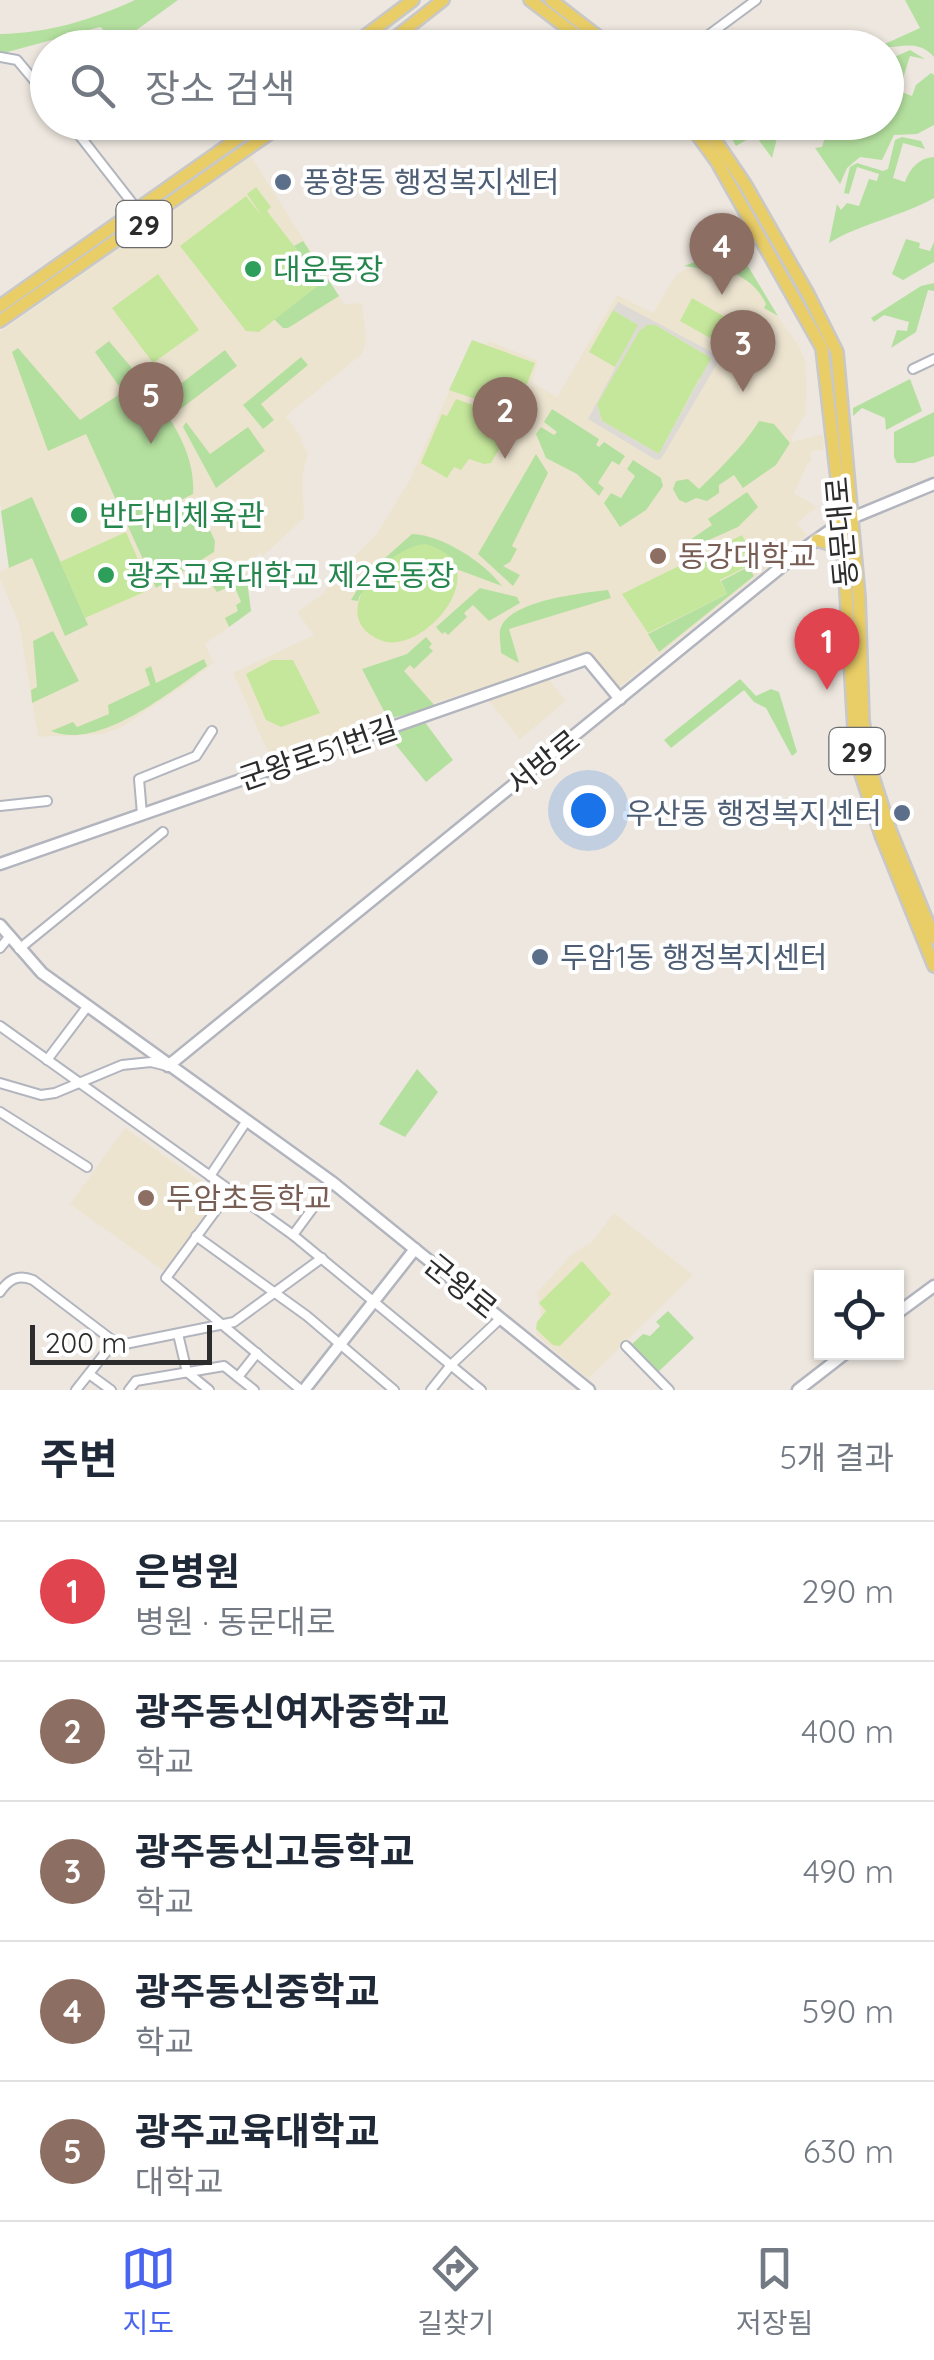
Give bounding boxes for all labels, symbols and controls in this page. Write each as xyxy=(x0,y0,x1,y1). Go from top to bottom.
search box xyxy=(30,30,904,140)
icon: search xyxy=(65,58,120,113)
text: 장소 검색 xyxy=(145,64,295,112)
place label: 풍향동 행정복지센터 xyxy=(303,163,560,201)
marker: 풍향동 행정복지센터 xyxy=(272,171,294,193)
road number: 29 xyxy=(116,201,172,247)
pin: 4 xyxy=(690,212,754,295)
place label: 대운동장 xyxy=(273,250,383,288)
marker: 대운동장 xyxy=(242,258,264,280)
pin: 3 xyxy=(710,310,776,392)
pin: 5 xyxy=(118,362,184,444)
pin: 2 xyxy=(472,376,538,459)
street label: 동문대로 xyxy=(817,475,865,589)
place label: 반다비체육관 xyxy=(99,496,265,534)
marker: 반다비체육관 xyxy=(68,504,90,526)
place label: 동강대학교 xyxy=(678,537,816,575)
marker: 동강대학교 xyxy=(647,545,669,567)
place label: 광주교육대학교 제2운동장 xyxy=(126,556,454,594)
marker: 광주교육대학교 제2운동장 xyxy=(95,564,117,586)
pin: 1 xyxy=(794,608,860,690)
street label: 군왕로51번길 xyxy=(234,708,402,798)
street label: 서방로 xyxy=(499,721,587,803)
road number: 29 xyxy=(830,728,884,774)
your location xyxy=(563,785,614,836)
place label: 우산동 행정복지센터 xyxy=(625,794,882,832)
marker: 우산동 행정복지센터 xyxy=(891,802,913,824)
place label: 두암1동 행정복지센터 xyxy=(560,938,828,976)
marker: 두암1동 행정복지센터 xyxy=(529,946,551,968)
place label: 두암초등학교 xyxy=(166,1179,332,1217)
marker: 두암초등학교 xyxy=(135,1187,157,1209)
street label: 군왕로 xyxy=(417,1245,505,1327)
map controls xyxy=(814,1270,904,1360)
button: locate xyxy=(814,1270,904,1360)
scale bar xyxy=(30,1320,212,1364)
text: 200 m xyxy=(45,1325,127,1360)
text: 주변 xyxy=(40,1432,117,1485)
text: 5개 결과 xyxy=(780,1437,894,1477)
text: 은병원 xyxy=(135,1547,240,1595)
text: 1 xyxy=(66,1571,79,1611)
text: 290 m xyxy=(801,1571,894,1611)
text: 병원 · 동문대로 xyxy=(135,1601,335,1641)
text: 광주동신여자중학교 xyxy=(135,1687,450,1735)
text: 2 xyxy=(63,1711,82,1751)
text: 400 m xyxy=(801,1711,894,1751)
text: 학교 xyxy=(135,1741,194,1781)
text: 광주동신고등학교 xyxy=(135,1827,415,1875)
text: 3 xyxy=(64,1851,81,1891)
text: 490 m xyxy=(803,1851,894,1891)
text: 학교 xyxy=(135,1881,194,1921)
text: 광주동신중학교 xyxy=(135,1967,380,2015)
text: 4 xyxy=(63,1991,82,2031)
text: 590 m xyxy=(802,1991,894,2031)
text: 학교 xyxy=(135,2021,194,2061)
text: 광주교육대학교 xyxy=(135,2107,380,2155)
text: 5 xyxy=(63,2131,82,2171)
text: 630 m xyxy=(803,2131,894,2171)
text: 대학교 xyxy=(135,2161,223,2201)
tab: 지도 xyxy=(121,2241,176,2341)
tab: 길찾기 xyxy=(417,2241,494,2341)
tab: 저장됨 xyxy=(736,2241,813,2341)

